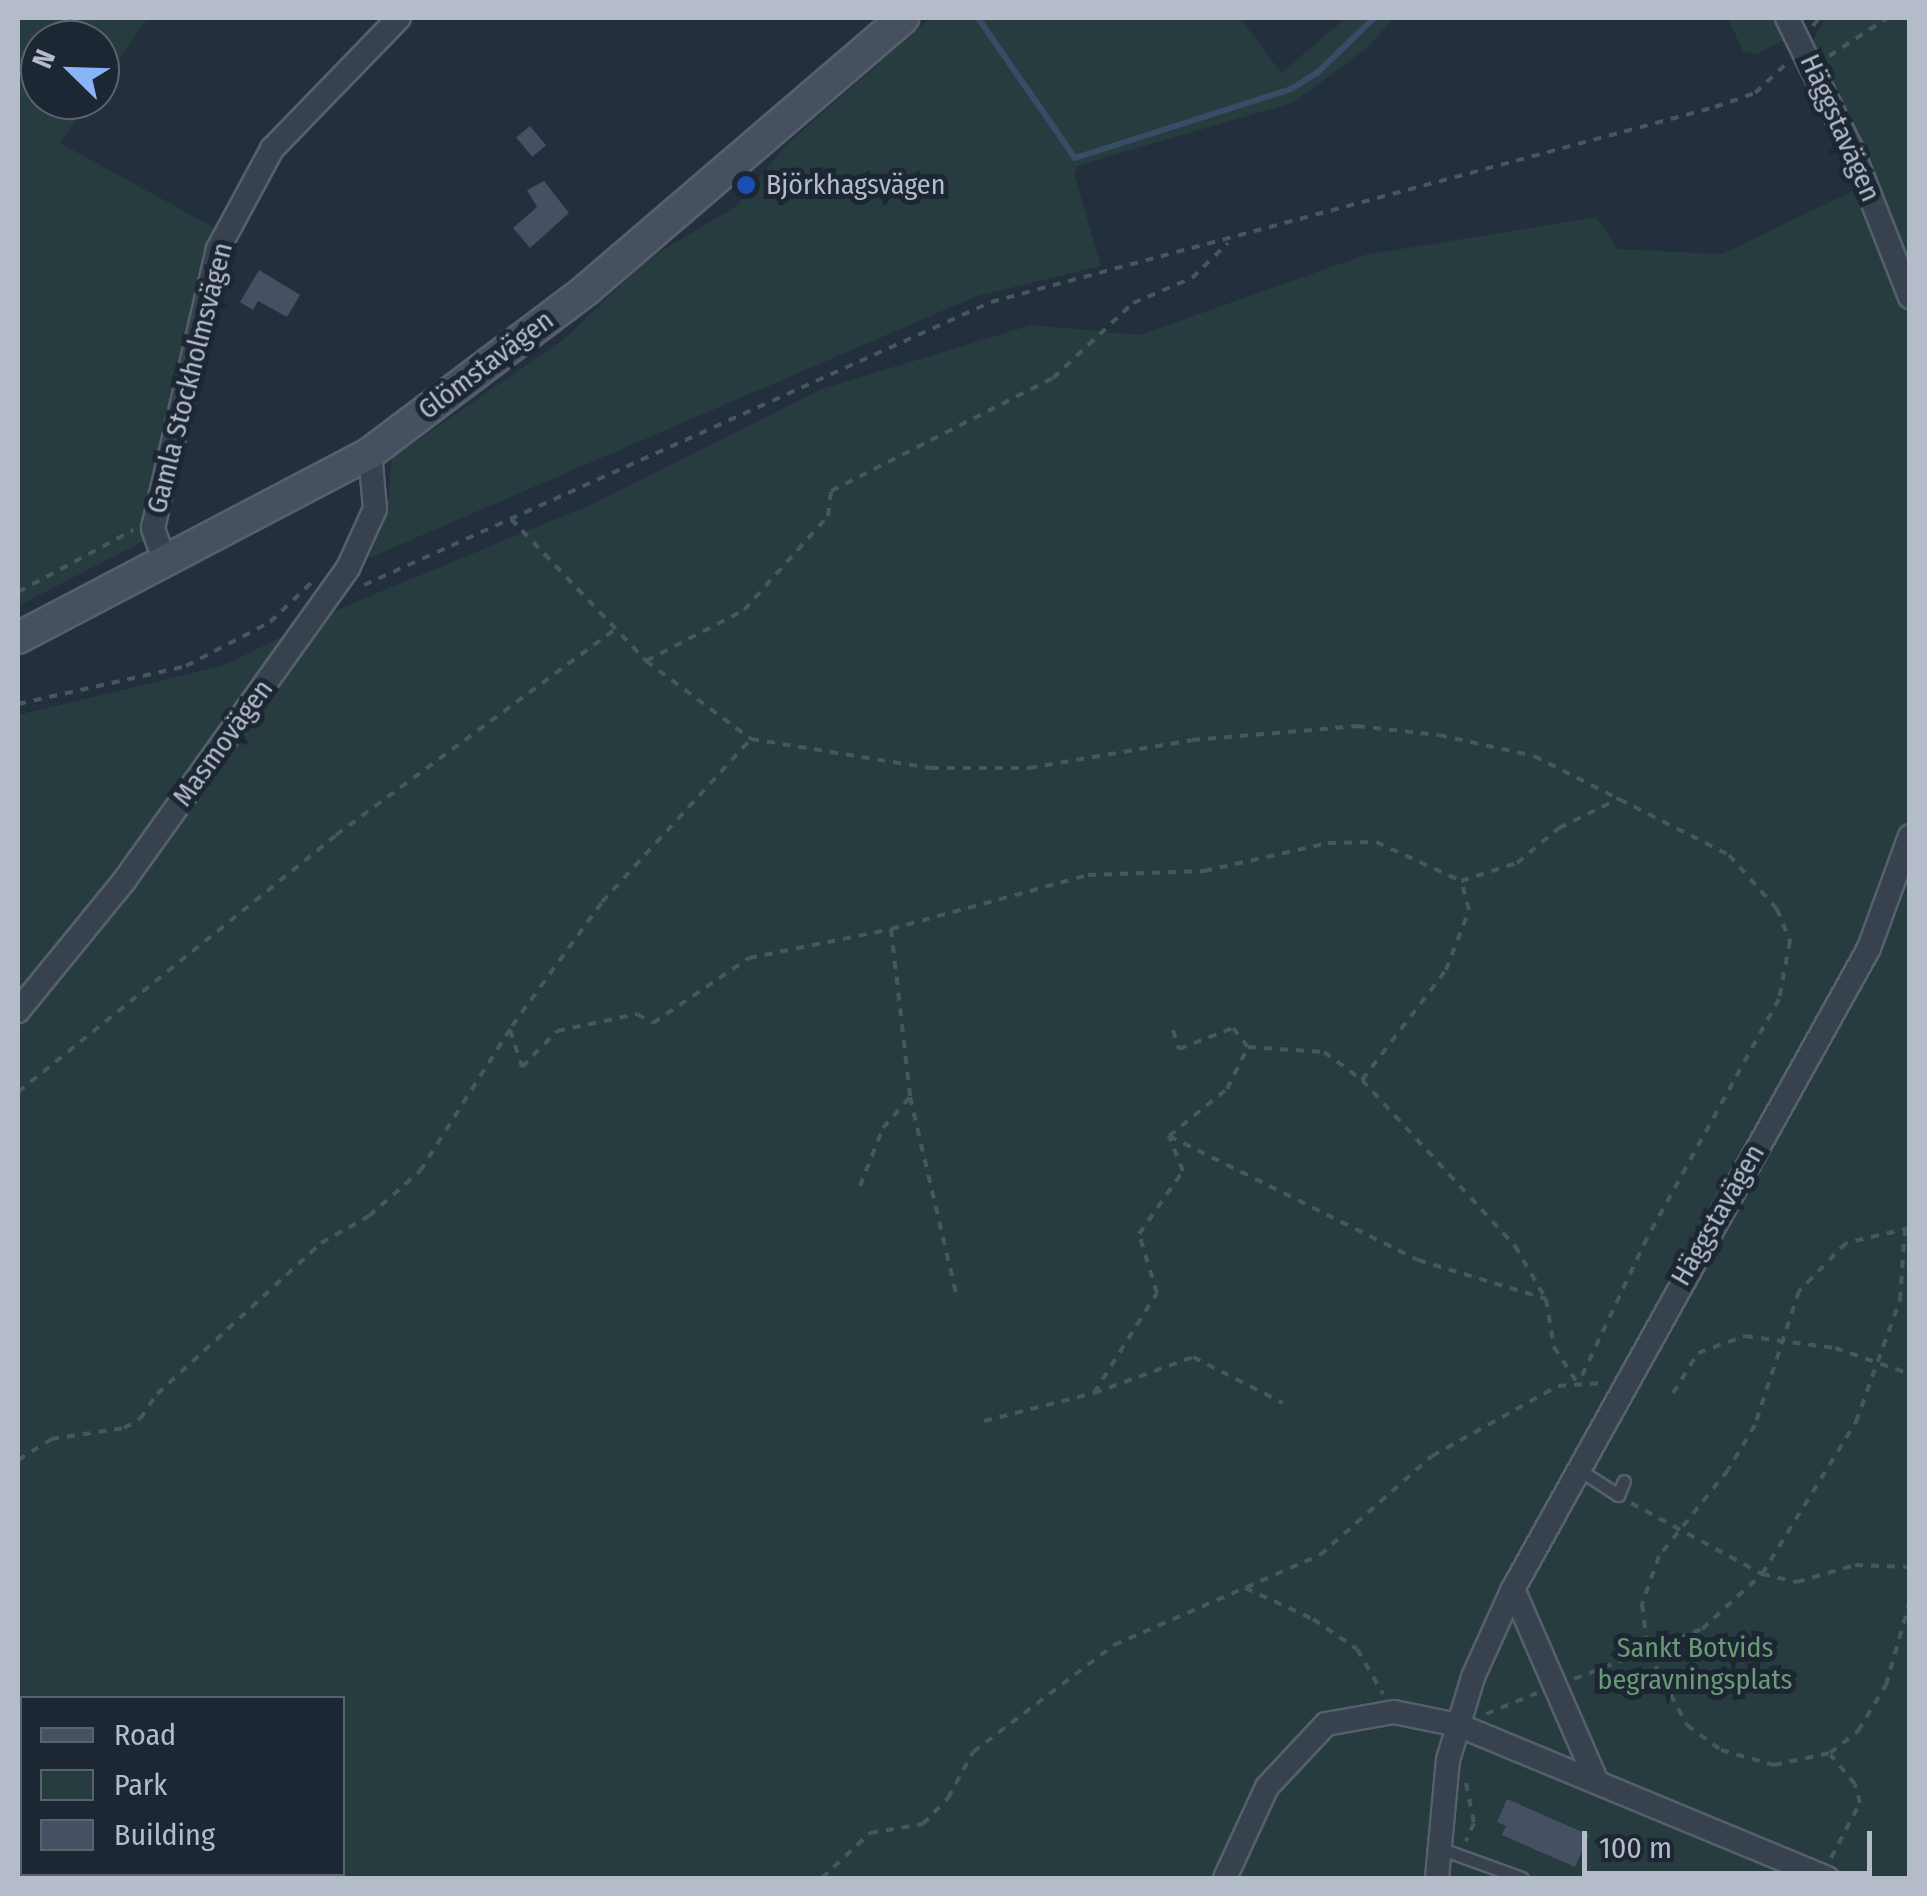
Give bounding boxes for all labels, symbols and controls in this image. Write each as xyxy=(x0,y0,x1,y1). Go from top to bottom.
north arrow xyxy=(20,20,120,120)
text: N xyxy=(25,45,62,73)
street label: Häggstavägen xyxy=(1793,49,1887,207)
place label: Björkhagsvägen xyxy=(766,168,945,202)
marker: Björkhagsvägen xyxy=(735,174,757,196)
street label: Gamla Stockholmsvägen xyxy=(140,239,240,517)
street label: Glömstavägen xyxy=(412,303,560,427)
street label: Masmovägen xyxy=(166,673,280,813)
street label: Häggstavägen xyxy=(1664,1138,1772,1292)
park label: Sankt Botvids begravningsplats xyxy=(1597,1631,1793,1697)
legend xyxy=(20,1696,345,1876)
text: Road xyxy=(114,1717,176,1753)
text: Park xyxy=(114,1767,167,1803)
scale bar xyxy=(1587,1811,1877,1873)
text: Building xyxy=(114,1817,215,1853)
text: 100 m xyxy=(1599,1830,1672,1866)

